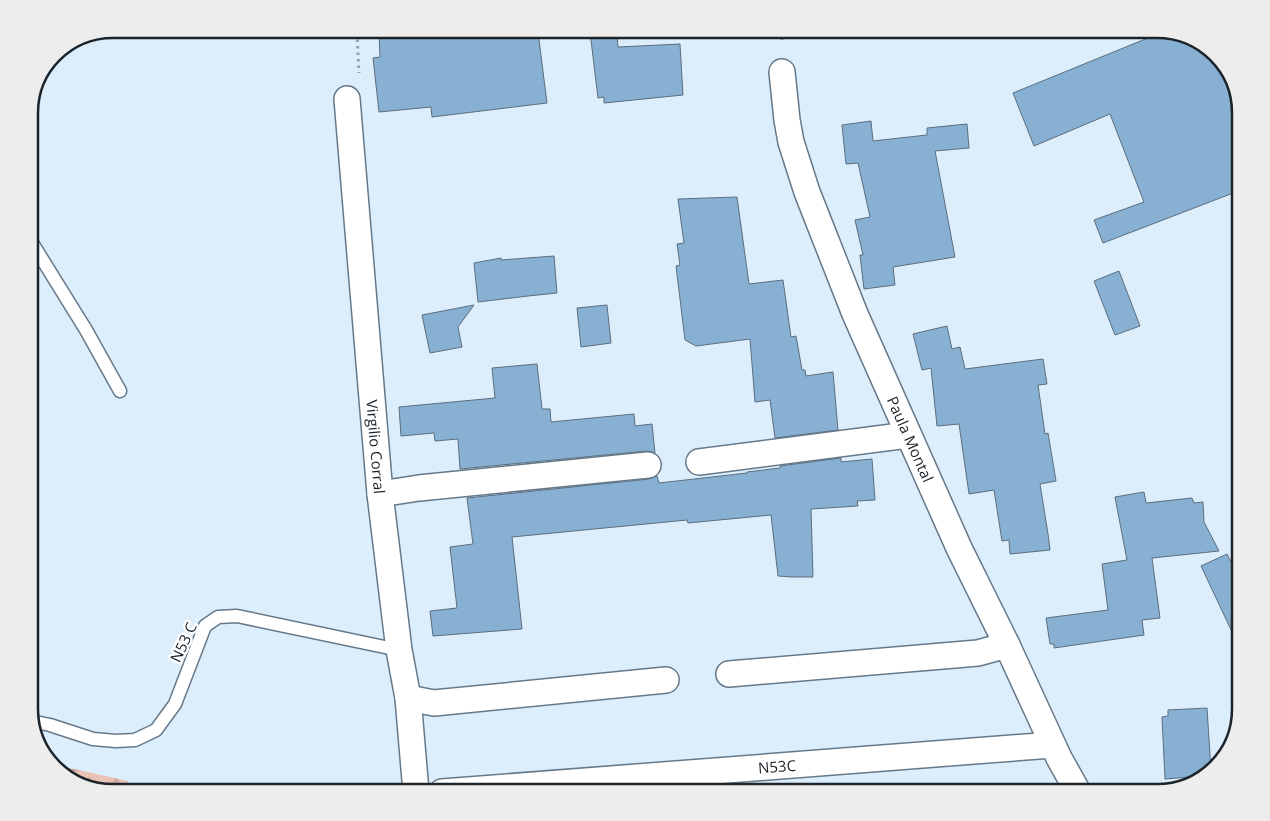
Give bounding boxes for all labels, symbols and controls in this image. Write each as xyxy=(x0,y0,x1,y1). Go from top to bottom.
street label: Paula Montal xyxy=(883,393,938,485)
street label: Virgilio Corral xyxy=(362,399,390,495)
street label: N53 C xyxy=(165,619,201,665)
street label: N53C xyxy=(757,755,797,778)

